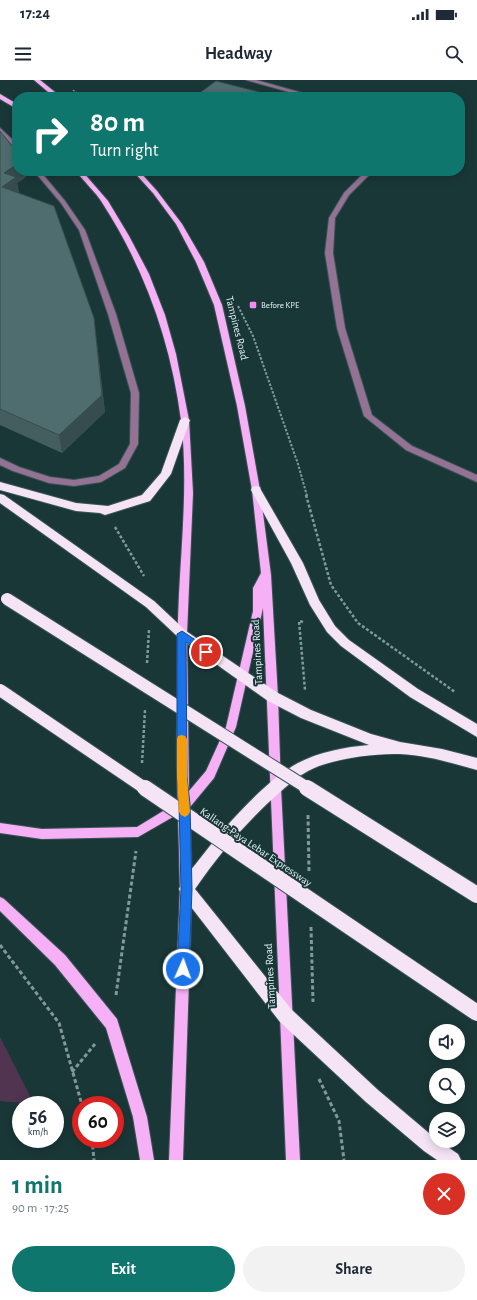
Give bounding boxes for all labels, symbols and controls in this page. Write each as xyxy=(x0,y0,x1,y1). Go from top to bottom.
text: 17:24 xyxy=(20,6,50,21)
icon: menu xyxy=(12,43,34,65)
icon: search xyxy=(443,43,465,65)
text: Headway xyxy=(205,45,272,63)
icon: right xyxy=(24,108,76,160)
text: 80 m xyxy=(90,109,145,137)
text: Turn right xyxy=(90,142,159,160)
street label: Tampines Road xyxy=(224,295,250,361)
marker: Before KPE xyxy=(248,300,258,310)
place label: Before KPE xyxy=(261,301,300,310)
street label: Tampines Road xyxy=(250,619,264,685)
pin xyxy=(189,635,223,669)
icon: arrive xyxy=(195,641,217,663)
street label: Kallang-Paya Lebar Expressway xyxy=(198,806,314,889)
street label: Tampines Road xyxy=(263,943,277,1009)
position arrow xyxy=(162,948,204,990)
map controls xyxy=(429,1024,465,1148)
button: sound xyxy=(429,1024,465,1060)
button: search xyxy=(429,1068,465,1104)
speed limit sign: 60 xyxy=(72,1096,124,1148)
text: 56 xyxy=(29,1107,47,1127)
button: layers xyxy=(429,1112,465,1148)
text: km/h xyxy=(28,1127,48,1137)
button: close xyxy=(423,1173,465,1215)
text: 1 min xyxy=(12,1174,63,1198)
text: 90 m · 17:25 xyxy=(12,1202,69,1215)
button: Exit xyxy=(12,1246,235,1292)
button: Share xyxy=(243,1246,465,1292)

